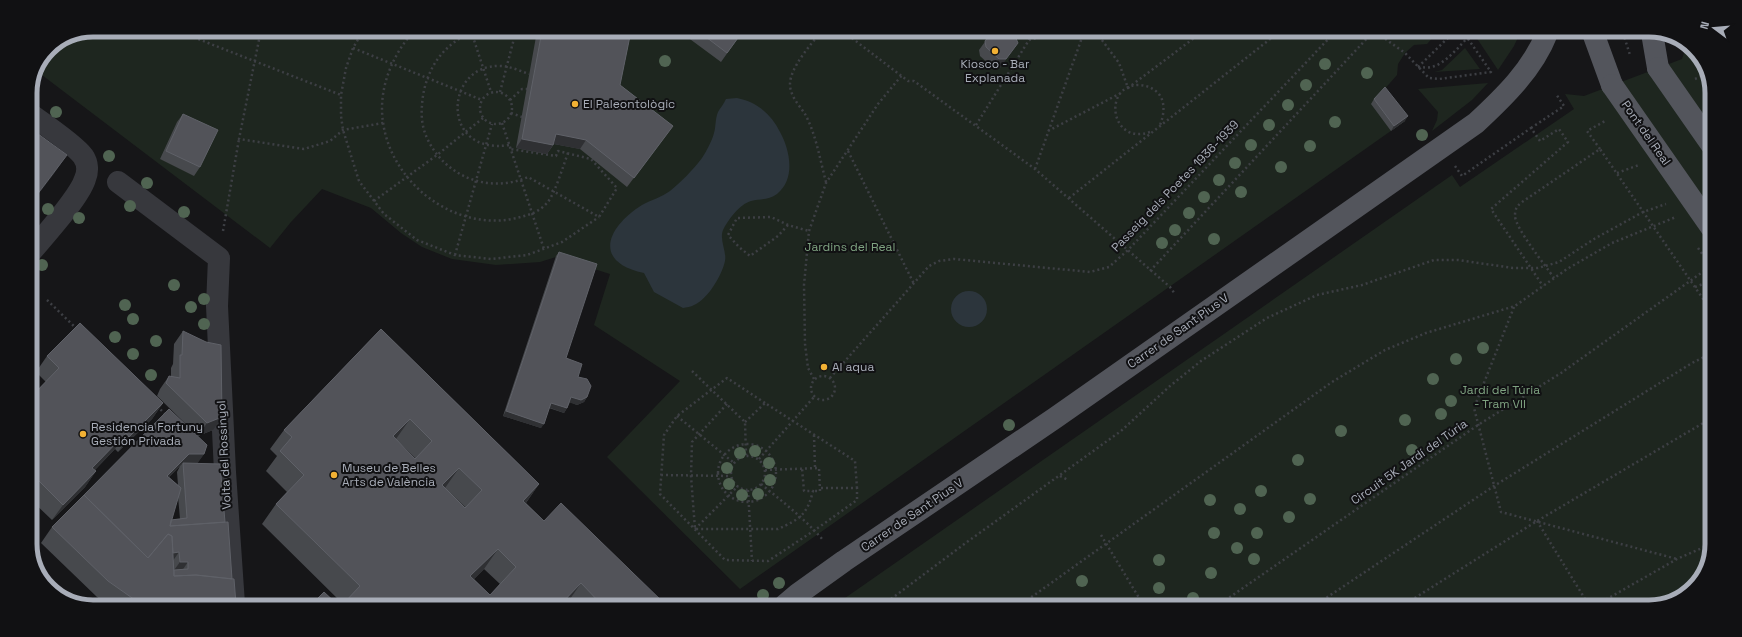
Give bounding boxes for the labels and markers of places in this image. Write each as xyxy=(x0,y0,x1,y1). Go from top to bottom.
marker: Kiosco - Bar Explanada xyxy=(990,46,1000,56)
place label: Kiosco - Bar Explanada xyxy=(961,56,1030,86)
place label: El Paleontològic xyxy=(583,96,675,112)
marker: El Paleontològic xyxy=(570,99,580,109)
place label: Al aqua xyxy=(832,359,874,375)
marker: Al aqua xyxy=(819,362,829,372)
place label: Residencia Fortuny Gestión Privada xyxy=(91,419,203,449)
marker: Residencia Fortuny Gestión Privada xyxy=(78,429,88,439)
place label: Museu de Belles Arts de València xyxy=(342,460,436,490)
marker: Museu de Belles Arts de València xyxy=(329,470,339,480)

